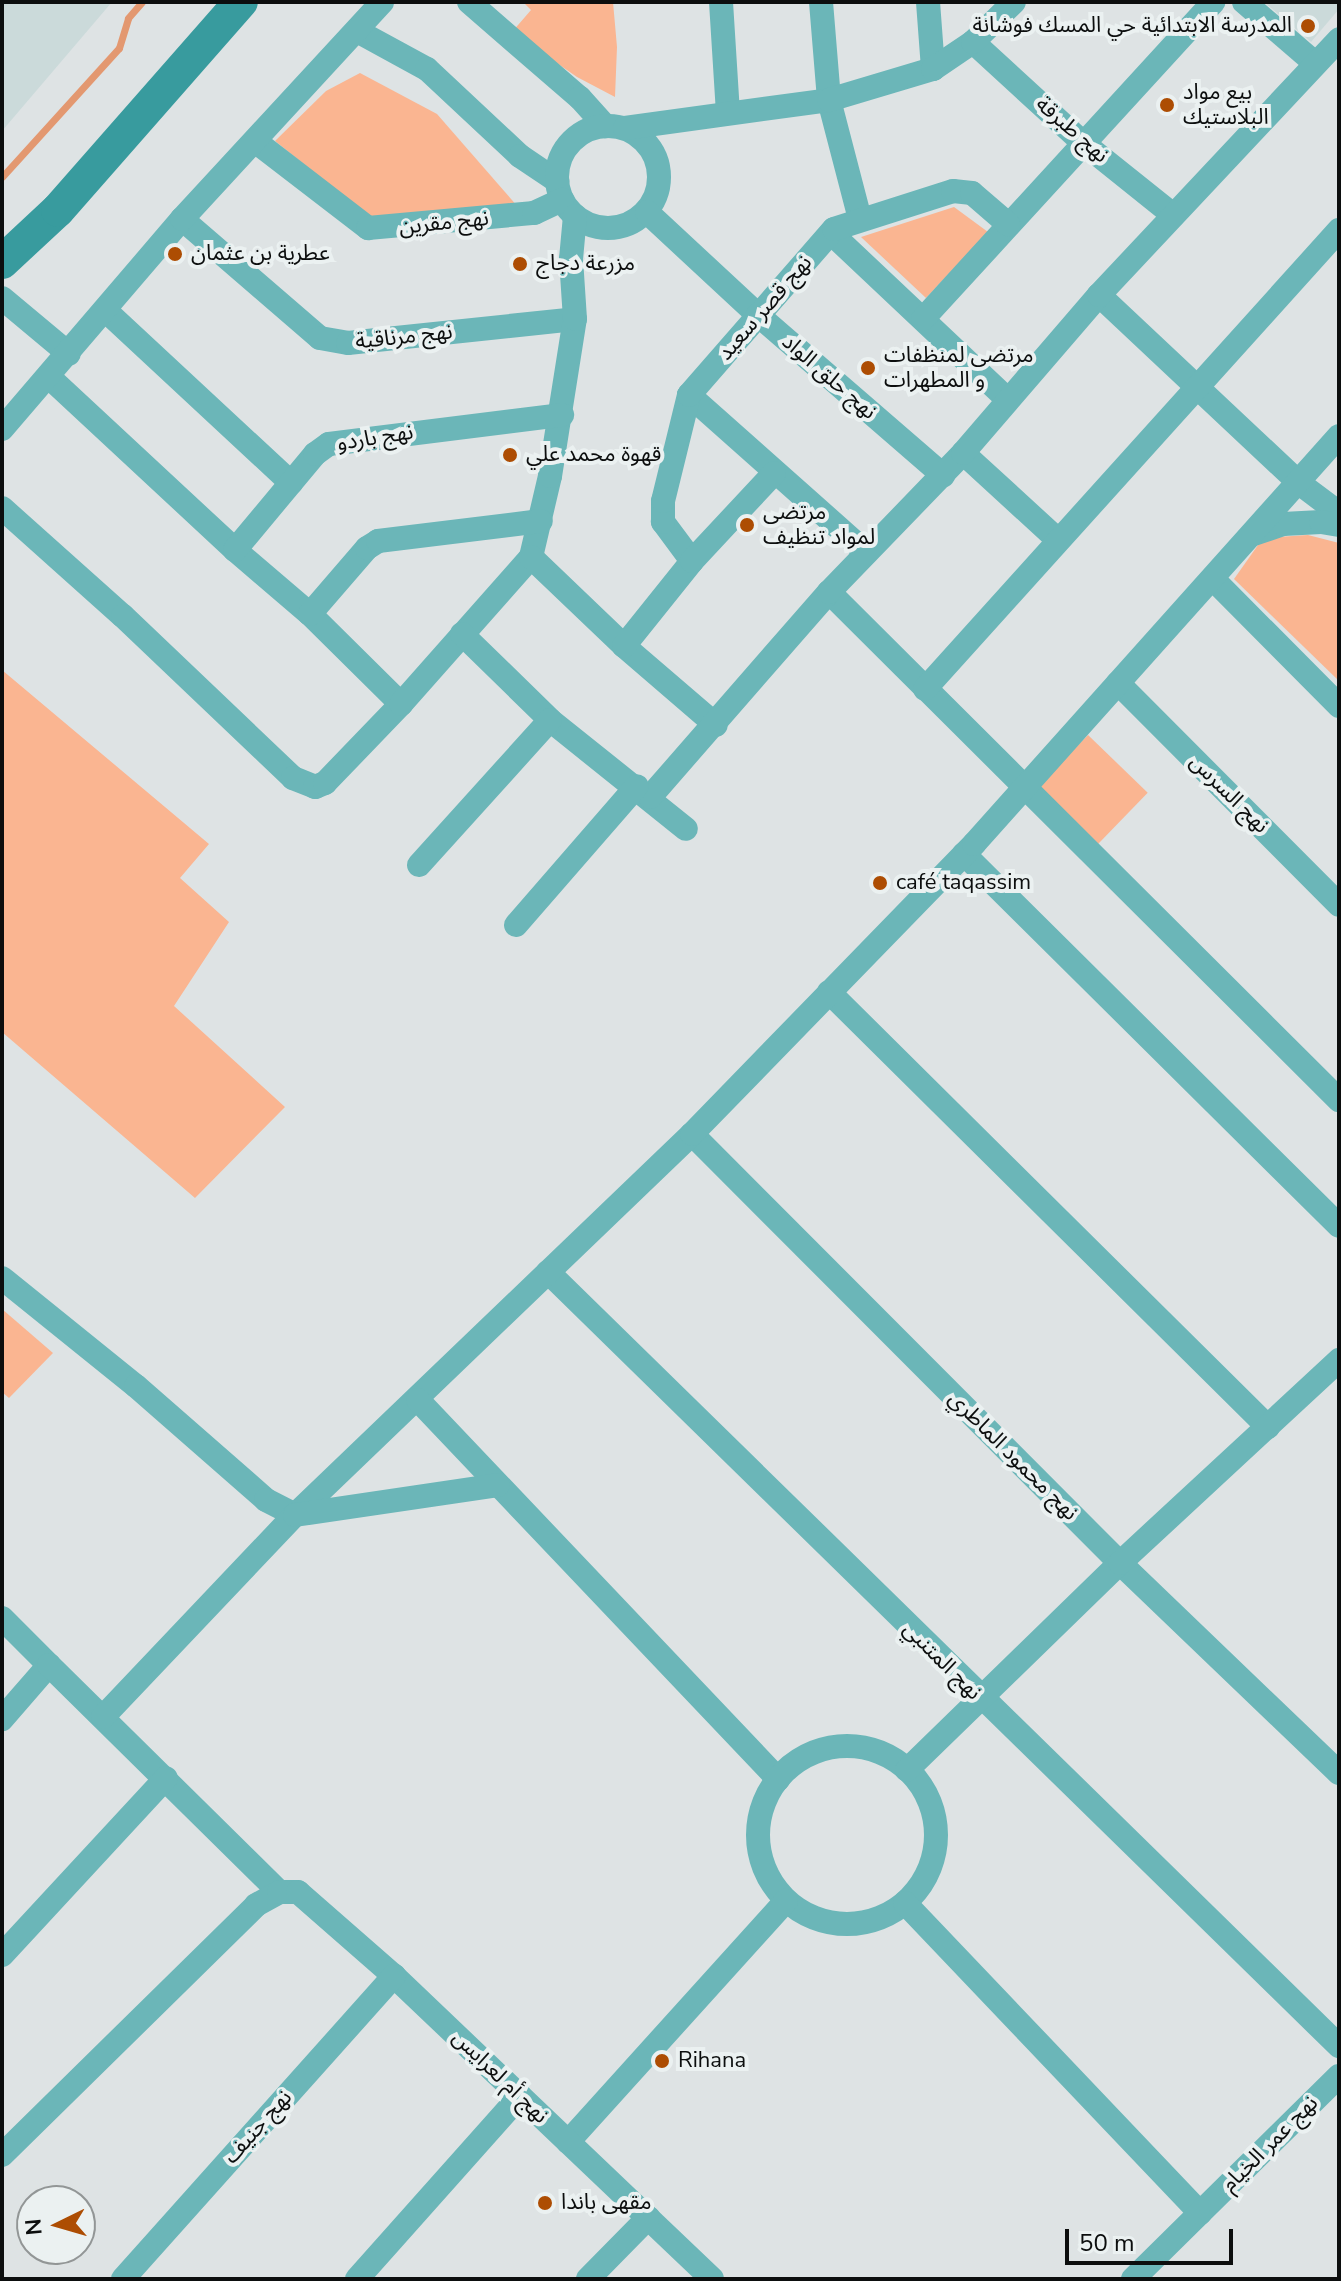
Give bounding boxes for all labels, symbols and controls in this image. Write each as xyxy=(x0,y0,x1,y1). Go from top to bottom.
place label: المدرسة الابتدائية حي المسك فوشانة xyxy=(972,13,1292,39)
marker: المدرسة الابتدائية حي المسك فوشانة xyxy=(1299,17,1317,35)
place label: بيع مواد البلاستيك xyxy=(1183,79,1269,130)
street label: نهج طبرقة xyxy=(1030,91,1114,169)
marker: بيع مواد البلاستيك xyxy=(1158,96,1176,114)
street label: نهج مقرين xyxy=(398,205,490,241)
place label: عطرية بن عثمان xyxy=(191,241,330,267)
marker: عطرية بن عثمان xyxy=(166,245,184,263)
street label: نهج قصر سعيد xyxy=(712,250,818,366)
place label: مزرعة دجاج xyxy=(536,251,635,277)
marker: مزرعة دجاج xyxy=(511,255,529,273)
street label: نهج مرناقية xyxy=(354,319,454,355)
street label: نهج حلق الواد xyxy=(776,329,882,425)
place label: مرتضى لمنظفات و المطهرات xyxy=(884,342,1034,394)
marker: مرتضى لمنظفات و المطهرات xyxy=(859,359,877,377)
street label: نهج باردو xyxy=(335,419,415,457)
place label: قهوة محمد علي xyxy=(526,442,661,468)
marker: قهوة محمد علي xyxy=(501,446,519,464)
place label: مرتضى لمواد تنظيف xyxy=(763,499,875,550)
marker: مرتضى لمواد تنظيف xyxy=(738,516,756,534)
street label: نهج السرس xyxy=(1184,749,1274,839)
place label: café taqassim xyxy=(896,870,1031,896)
marker: café taqassim xyxy=(871,874,889,892)
street label: نهج محمود الماطري xyxy=(943,1386,1083,1526)
street label: نهج المتنبي xyxy=(897,1616,987,1706)
street label: نهج أم لعرايس xyxy=(446,2025,554,2129)
place label: Rihana xyxy=(678,2048,746,2074)
marker: Rihana xyxy=(653,2052,671,2070)
street label: نهج جنيف xyxy=(218,2085,298,2169)
street label: نهج عمر الخيام xyxy=(1216,2090,1324,2198)
north arrow xyxy=(16,2185,96,2265)
place label: مقهى باندا xyxy=(561,2190,652,2216)
marker: مقهى باندا xyxy=(536,2194,554,2212)
scale bar xyxy=(1069,2213,1237,2263)
text: N xyxy=(18,2217,50,2236)
text: 50 m xyxy=(1079,2227,1135,2259)

